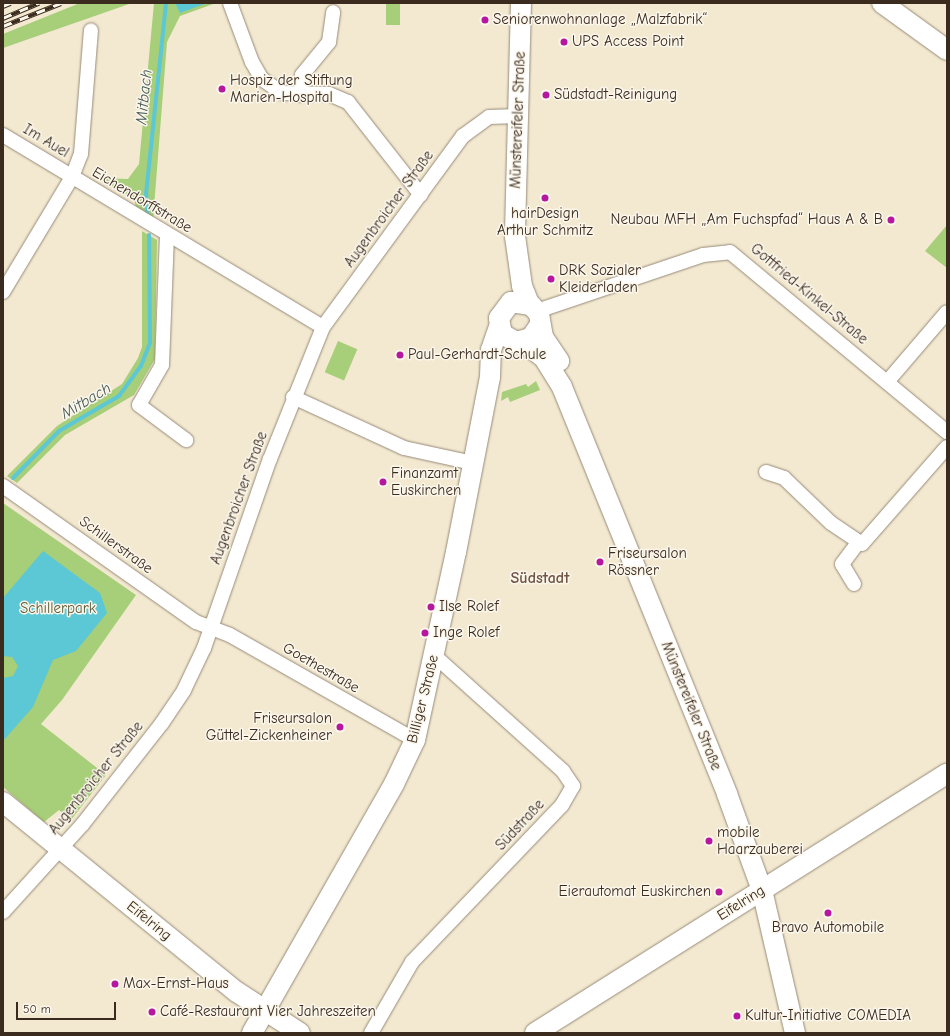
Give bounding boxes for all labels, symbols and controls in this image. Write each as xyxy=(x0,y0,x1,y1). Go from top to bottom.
place label: Seniorenwohnanlage „Malzfabrik“ xyxy=(493,11,707,29)
marker: Seniorenwohnanlage „Malzfabrik“ xyxy=(480,15,490,25)
place label: UPS Access Point xyxy=(572,33,684,51)
marker: UPS Access Point xyxy=(559,37,569,47)
street label: Münstereifeler Straße xyxy=(507,51,529,189)
water label: Mitbach xyxy=(132,69,156,125)
place label: Hospiz der Stiftung Marien-Hospital xyxy=(230,71,353,106)
marker: Hospiz der Stiftung Marien-Hospital xyxy=(217,84,227,94)
place label: Südstadt-Reinigung xyxy=(554,86,677,104)
marker: Südstadt-Reinigung xyxy=(541,90,551,100)
street label: Im Auel xyxy=(20,120,72,162)
street label: Augenbroicher Straße xyxy=(340,147,438,271)
street label: Eichendorffstraße xyxy=(89,163,195,237)
marker: hairDesign Arthur Schmitz xyxy=(540,193,550,203)
place label: hairDesign Arthur Schmitz xyxy=(497,204,593,239)
place label: Neubau MFH „Am Fuchspfad“ Haus A & B xyxy=(611,211,883,229)
marker: Neubau MFH „Am Fuchspfad“ Haus A & B xyxy=(886,215,896,225)
street label: Gottfried-Kinkel-Straße xyxy=(747,240,871,348)
place label: DRK Sozialer Kleiderladen xyxy=(559,261,641,296)
marker: DRK Sozialer Kleiderladen xyxy=(546,274,556,284)
place label: Paul-Gerhardt-Schule xyxy=(408,346,546,364)
marker: Paul-Gerhardt-Schule xyxy=(395,350,405,360)
water label: Mitbach xyxy=(57,379,115,423)
street label: Augenbroicher Straße xyxy=(207,429,271,567)
place label: Finanzamt Euskirchen xyxy=(391,464,461,499)
marker: Finanzamt Euskirchen xyxy=(378,477,388,487)
street label: Schillerstraße xyxy=(76,512,156,578)
place label: Friseursalon Rössner xyxy=(608,544,687,579)
marker: Friseursalon Rössner xyxy=(595,557,605,567)
district label: Südstadt xyxy=(511,568,569,588)
place label: Ilse Rolef xyxy=(439,598,499,616)
park label: Schillerpark xyxy=(20,600,96,618)
marker: Ilse Rolef xyxy=(426,602,436,612)
place label: Inge Rolef xyxy=(433,624,499,642)
marker: Inge Rolef xyxy=(420,628,430,638)
street label: Goethestraße xyxy=(280,639,362,697)
street label: Münstereifeler Straße xyxy=(657,639,725,773)
street label: Billiger Straße xyxy=(403,653,443,745)
place label: Friseursalon Güttel-Zickenheiner xyxy=(206,709,332,744)
street label: Augenbroicher Straße xyxy=(45,718,147,838)
marker: Friseursalon Güttel-Zickenheiner xyxy=(335,722,345,732)
street label: Südstraße xyxy=(492,796,548,854)
place label: mobile Haarzauberei xyxy=(717,823,803,858)
marker: mobile Haarzauberei xyxy=(704,836,714,846)
street label: Eifelring xyxy=(714,881,768,925)
place label: Eierautomat Euskirchen xyxy=(559,883,711,901)
marker: Eierautomat Euskirchen xyxy=(714,887,724,897)
street label: Eifelring xyxy=(123,897,175,945)
marker: Bravo Automobile xyxy=(823,908,833,918)
place label: Bravo Automobile xyxy=(772,919,884,937)
place label: Max-Ernst-Haus xyxy=(123,975,229,993)
marker: Max-Ernst-Haus xyxy=(110,979,120,989)
scale bar xyxy=(18,994,118,1020)
text: 50 m xyxy=(23,1002,51,1016)
place label: Café-Restaurant Vier Jahreszeiten xyxy=(160,1003,376,1021)
marker: Café-Restaurant Vier Jahreszeiten xyxy=(147,1007,157,1017)
place label: Kultur-Initiative COMEDIA xyxy=(745,1007,911,1025)
marker: Kultur-Initiative COMEDIA xyxy=(732,1011,742,1021)

